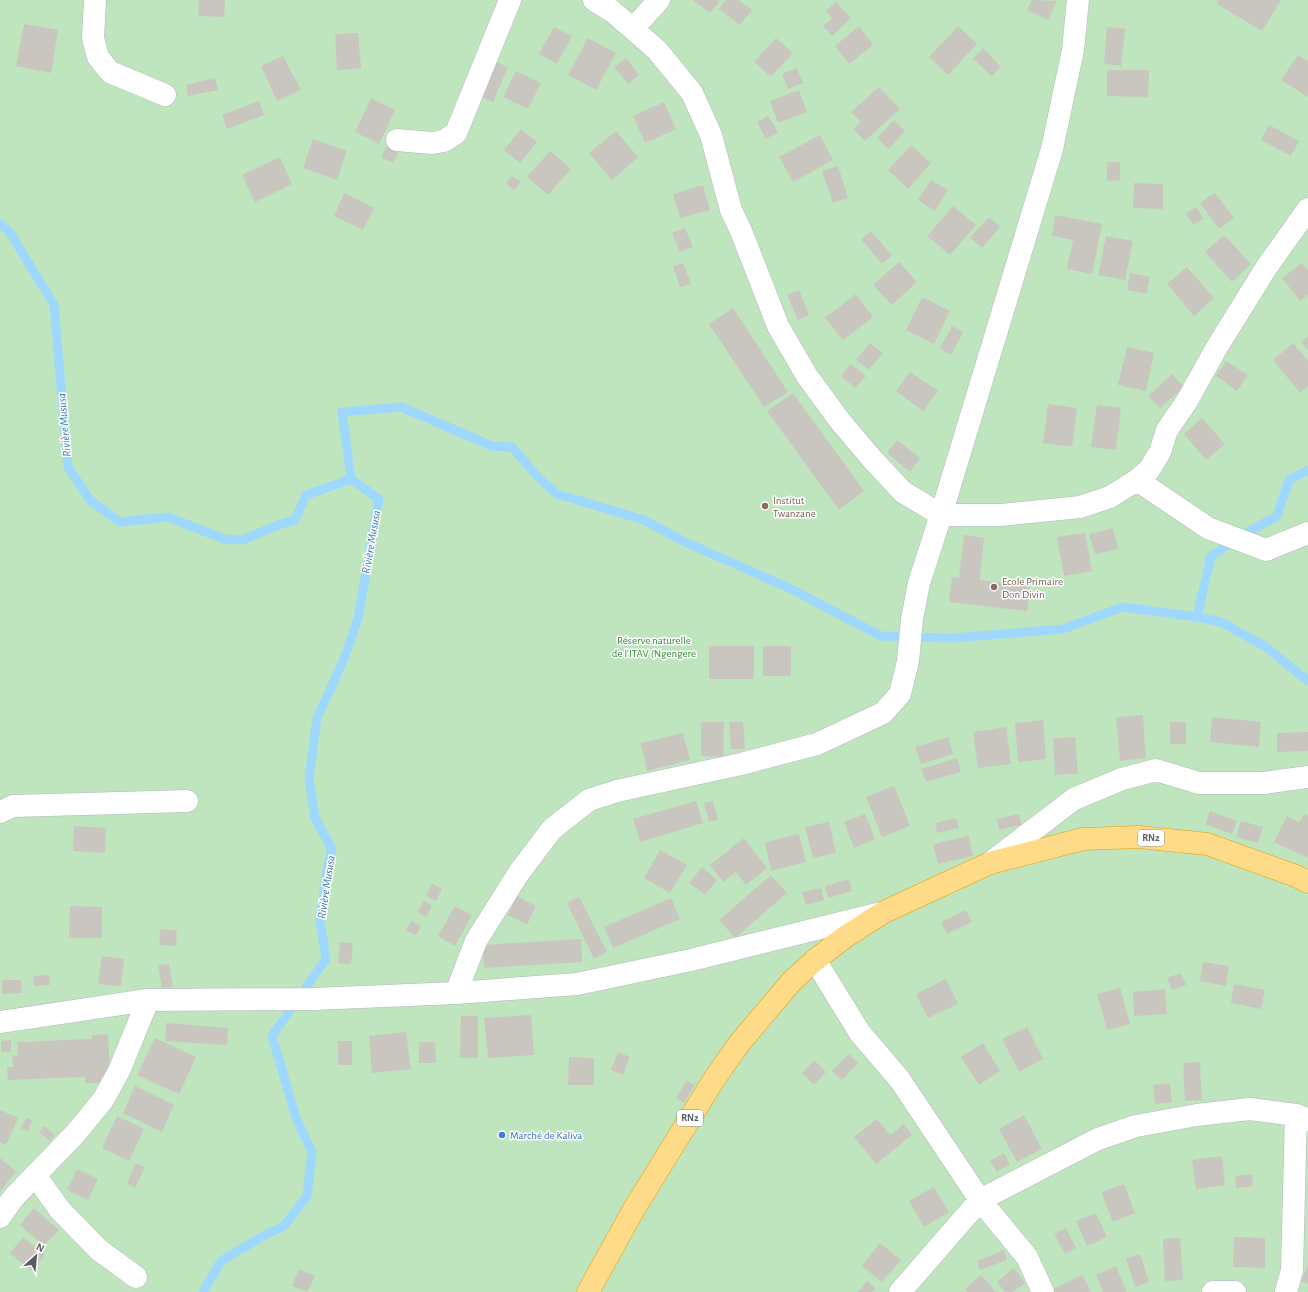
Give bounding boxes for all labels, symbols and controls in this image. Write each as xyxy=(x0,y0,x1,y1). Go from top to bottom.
water label: Rivière Mususa xyxy=(55,393,73,457)
place label: Institut Twanzane xyxy=(773,495,816,519)
marker: Institut Twanzane xyxy=(760,501,770,511)
water label: Rivière Mususa xyxy=(360,509,382,575)
place label: Ecole Primaire Don Divin xyxy=(1002,576,1063,600)
marker: Ecole Primaire Don Divin xyxy=(989,582,999,592)
park label: Réserve naturelle de l'ITAV (Ngengere xyxy=(612,635,696,659)
road number: RN2 xyxy=(1138,830,1164,846)
water label: Rivière Mususa xyxy=(315,854,337,920)
road number: RN2 xyxy=(677,1110,703,1126)
marker: Marché de Kaliva xyxy=(497,1130,507,1140)
place label: Marché de Kaliva xyxy=(510,1130,582,1141)
north arrow xyxy=(16,1236,56,1276)
text: N xyxy=(34,1241,46,1254)

